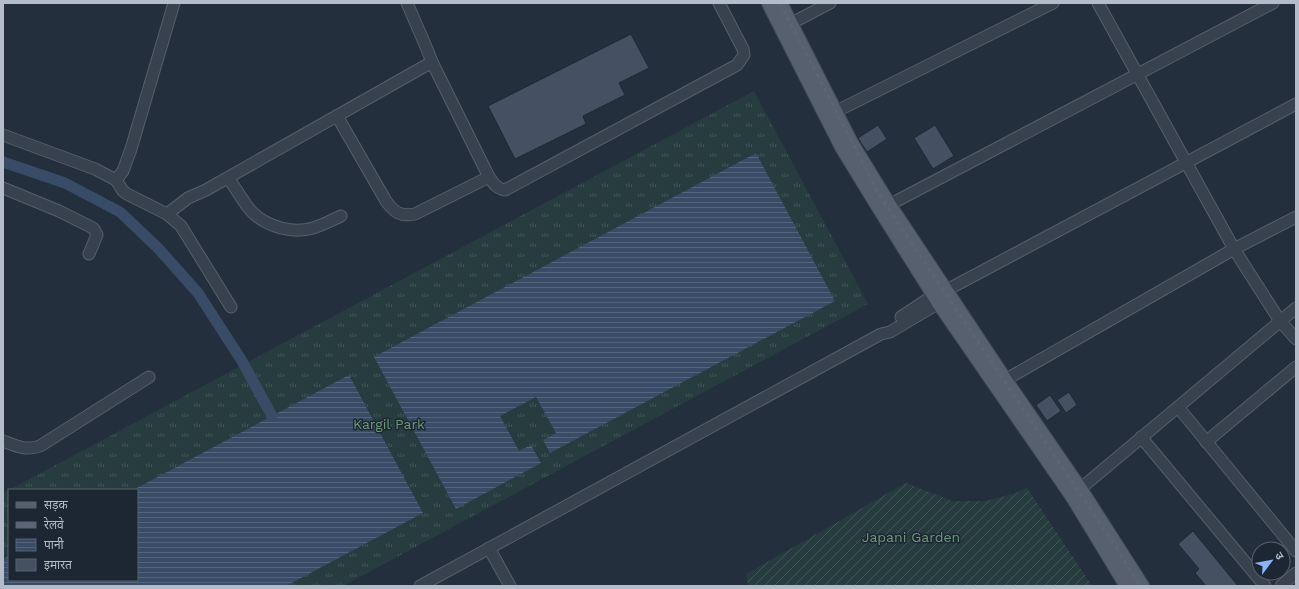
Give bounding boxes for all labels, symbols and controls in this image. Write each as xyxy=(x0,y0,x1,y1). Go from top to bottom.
park label: Kargil Park xyxy=(353,416,425,432)
legend xyxy=(8,489,138,581)
text: सड़क xyxy=(44,498,69,512)
text: रेलवे xyxy=(44,517,64,532)
park label: Japani Garden xyxy=(862,529,960,545)
text: पानी xyxy=(44,537,65,552)
north arrow xyxy=(1251,541,1291,581)
text: उ xyxy=(1272,550,1287,563)
text: इमारत xyxy=(44,558,73,572)

